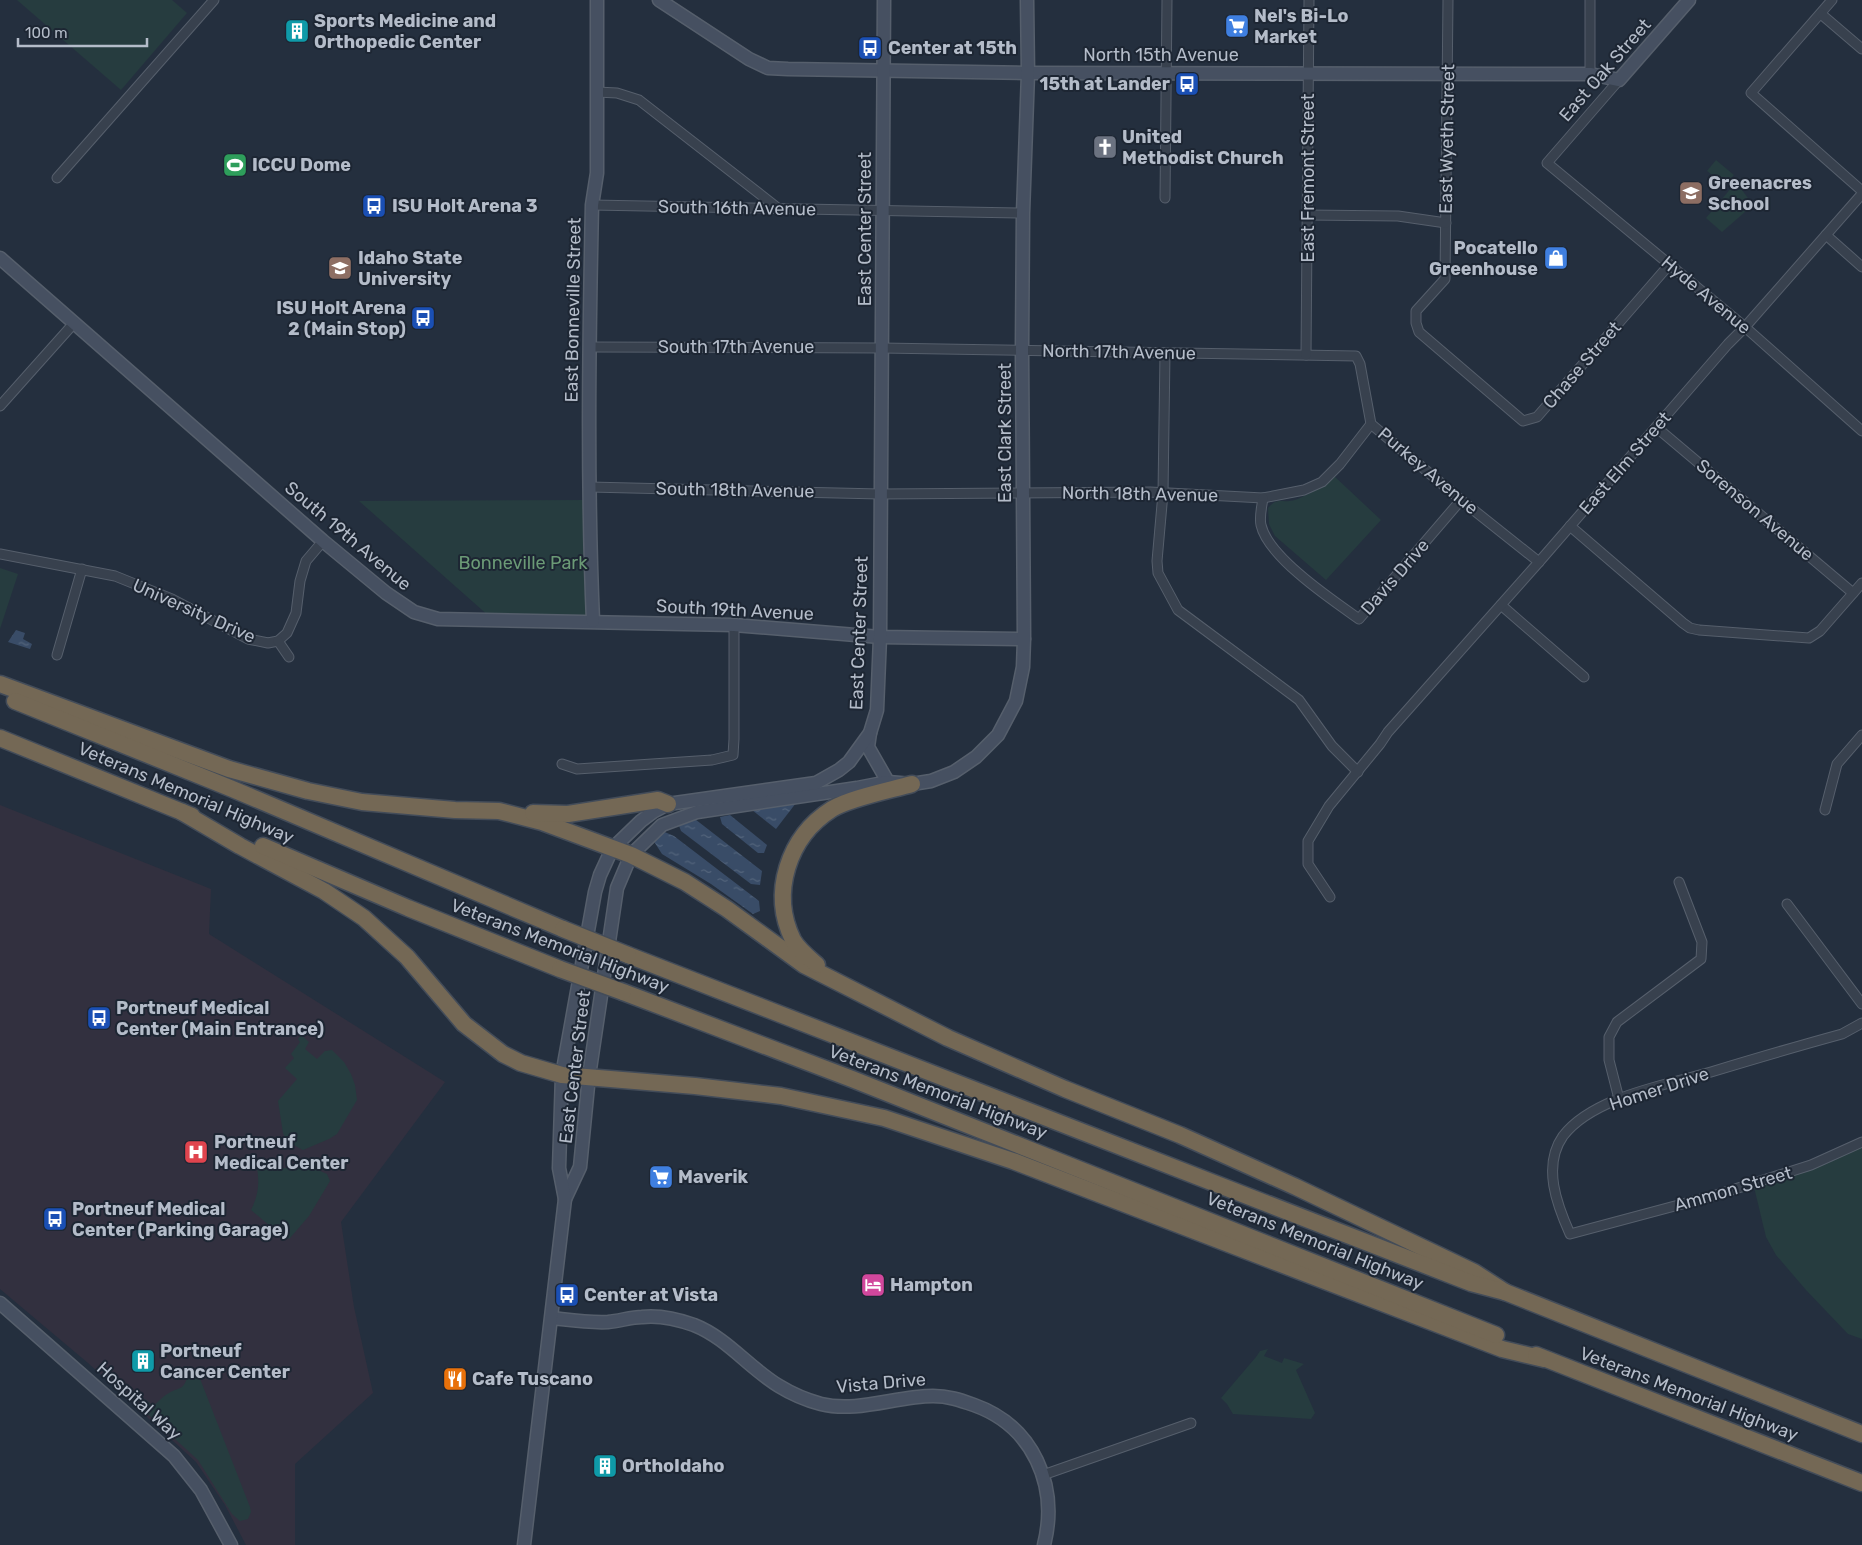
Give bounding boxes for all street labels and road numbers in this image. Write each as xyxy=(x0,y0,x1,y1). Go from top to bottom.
street label: East Oak Street xyxy=(1554,14,1656,126)
street label: North 15th Avenue xyxy=(1083,44,1239,66)
street label: East Wyeth Street xyxy=(1435,64,1459,214)
street label: East Fremont Street xyxy=(1297,93,1319,263)
street label: East Center Street xyxy=(854,152,876,306)
street label: South 16th Avenue xyxy=(658,196,816,220)
street label: East Bonneville Street xyxy=(560,217,586,403)
street label: Hyde Avenue xyxy=(1657,251,1755,339)
street label: Chase Street xyxy=(1538,317,1626,413)
street label: South 17th Avenue xyxy=(658,336,814,358)
street label: North 17th Avenue xyxy=(1042,340,1196,364)
street label: East Clark Street xyxy=(994,363,1016,503)
street label: East Elm Street xyxy=(1574,407,1676,519)
street label: Purkey Avenue xyxy=(1373,423,1483,519)
street label: Sorenson Avenue xyxy=(1692,454,1818,566)
street label: South 19th Avenue xyxy=(280,477,416,595)
street label: South 18th Avenue xyxy=(655,478,815,502)
street label: North 18th Avenue xyxy=(1062,482,1218,506)
street label: Davis Drive xyxy=(1356,535,1434,619)
street label: East Center Street xyxy=(845,556,873,710)
street label: University Drive xyxy=(129,574,259,648)
street label: South 19th Avenue xyxy=(655,595,815,625)
street label: Veterans Memorial Highway xyxy=(75,737,297,849)
street label: Veterans Memorial Highway xyxy=(448,894,672,998)
street label: East Center Street xyxy=(555,989,595,1145)
street label: Veterans Memorial Highway xyxy=(826,1040,1050,1144)
street label: Homer Drive xyxy=(1606,1063,1712,1115)
street label: Ammon Street xyxy=(1671,1162,1795,1216)
street label: Veterans Memorial Highway xyxy=(1203,1187,1427,1295)
street label: Veterans Memorial Highway xyxy=(1577,1342,1801,1446)
street label: Hospital Way xyxy=(92,1357,186,1445)
street label: Vista Drive xyxy=(835,1368,927,1398)

